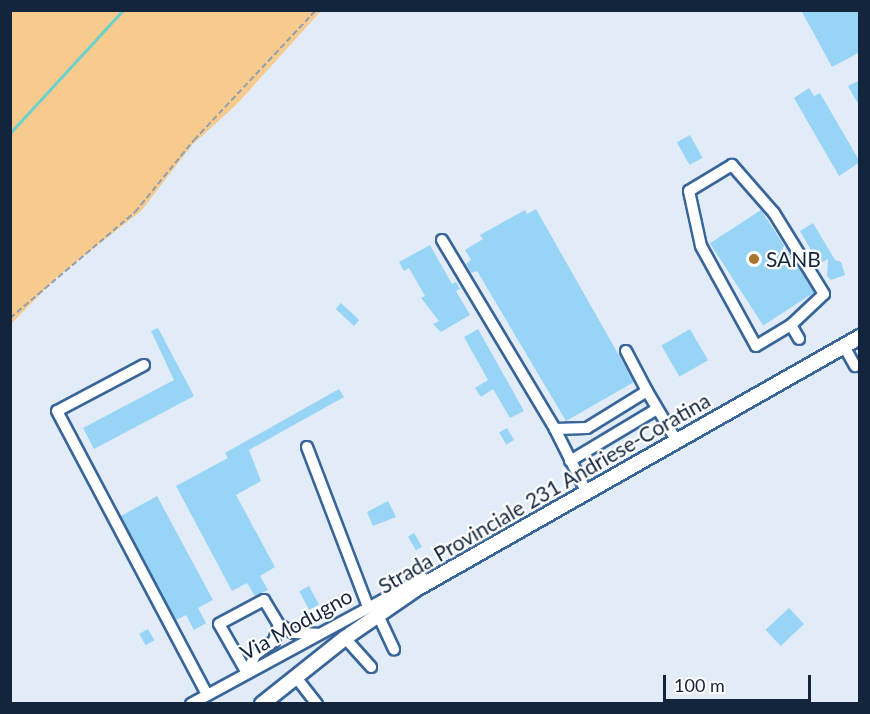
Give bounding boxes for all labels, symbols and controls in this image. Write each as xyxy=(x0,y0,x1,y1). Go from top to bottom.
place label: SANB xyxy=(766,246,821,272)
marker: SANB xyxy=(747,252,761,266)
street label: Strada Provinciale 231 Andriese-Coratina xyxy=(373,387,715,599)
street label: Via Modugno xyxy=(236,583,356,665)
scale bar xyxy=(666,663,814,701)
text: 100 m xyxy=(674,674,725,696)

